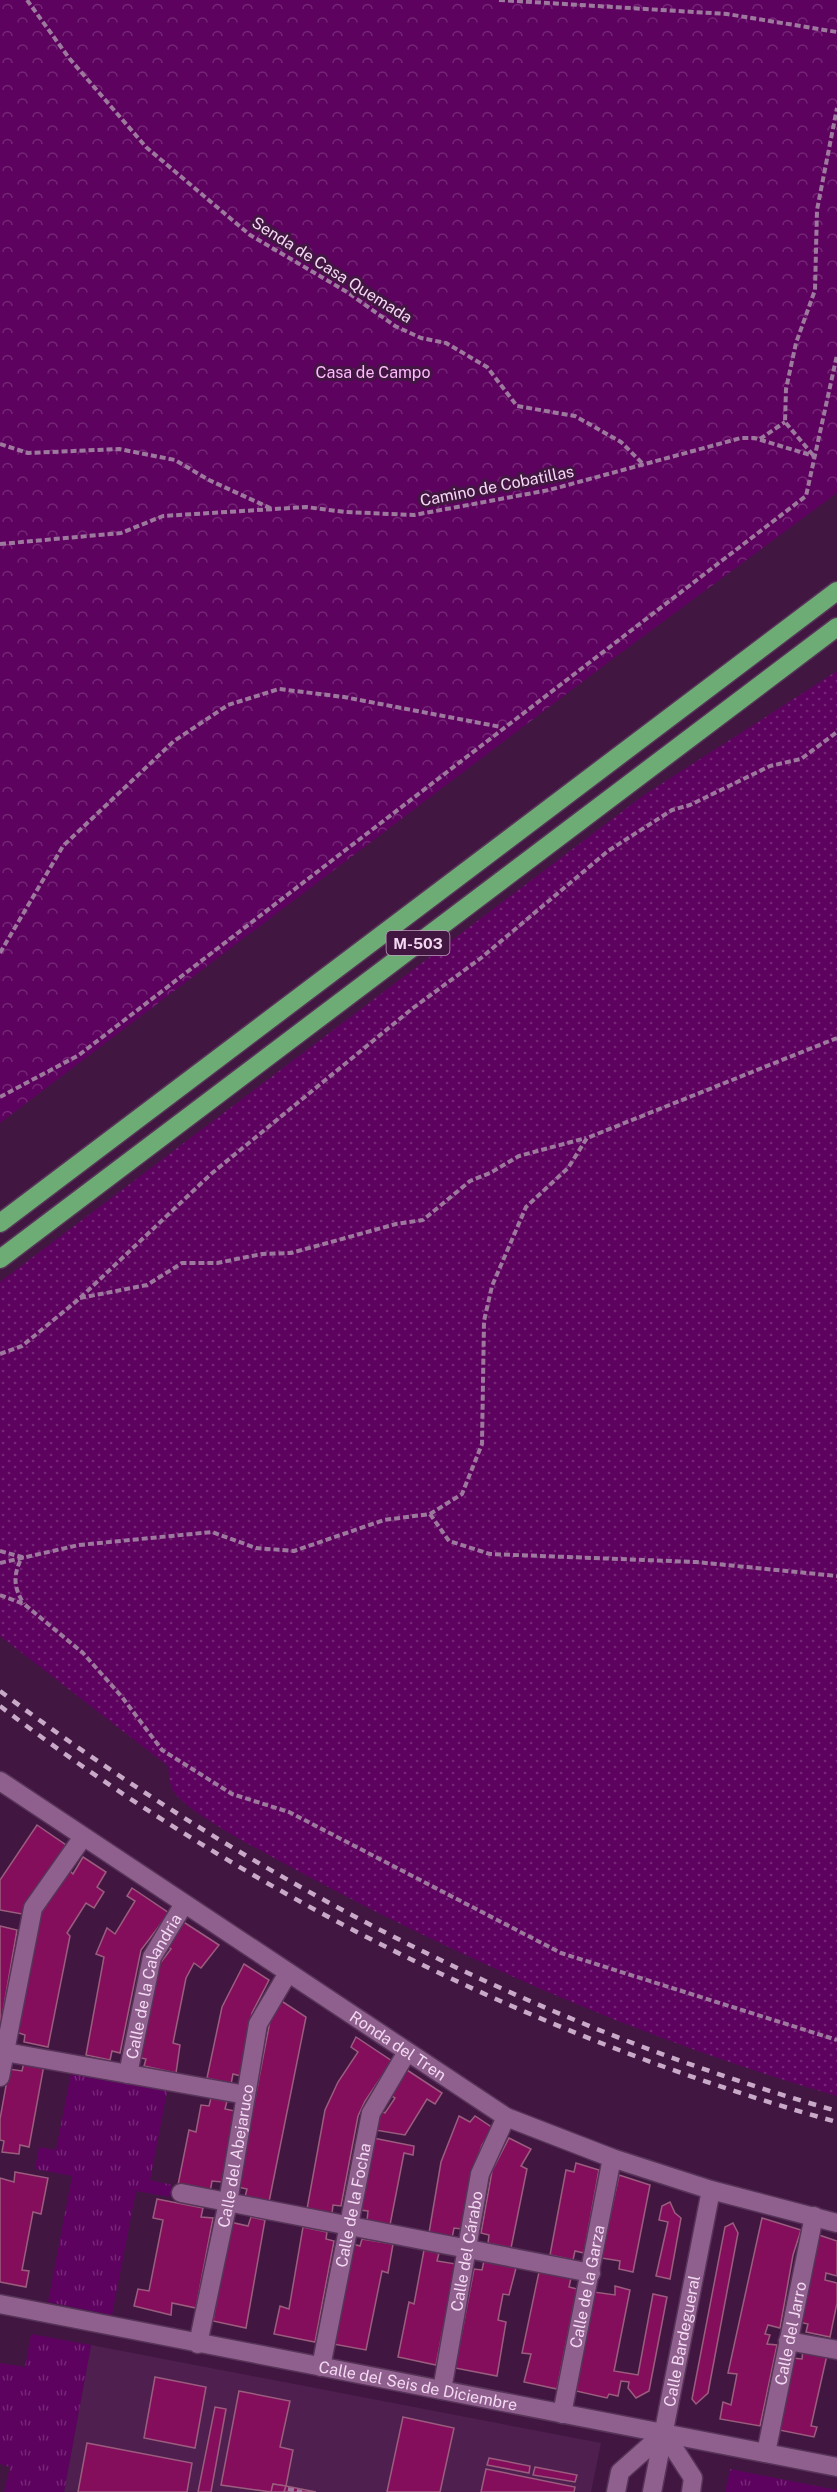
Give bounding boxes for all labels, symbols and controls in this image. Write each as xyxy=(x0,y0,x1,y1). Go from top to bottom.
street label: Senda de Casa Quemada xyxy=(248,213,416,327)
park label: Casa de Campo xyxy=(316,363,430,382)
street label: Camino de Cobatillas xyxy=(418,462,576,510)
road number: M-503 xyxy=(386,931,450,955)
street label: Calle de la Calandria xyxy=(122,1910,185,2061)
street label: Ronda del Tren xyxy=(346,2007,450,2084)
street label: Calle del Abejaruco xyxy=(213,2083,257,2229)
street label: Calle de la Focha xyxy=(331,2141,374,2269)
street label: Calle del Cárabo xyxy=(446,2189,486,2313)
street label: Calle de la Garza xyxy=(566,2223,608,2350)
street label: Calle Bardegueral xyxy=(659,2273,704,2408)
street label: Calle del Jarro xyxy=(770,2280,810,2387)
street label: Calle del Seis de Diciembre xyxy=(317,2357,519,2414)

